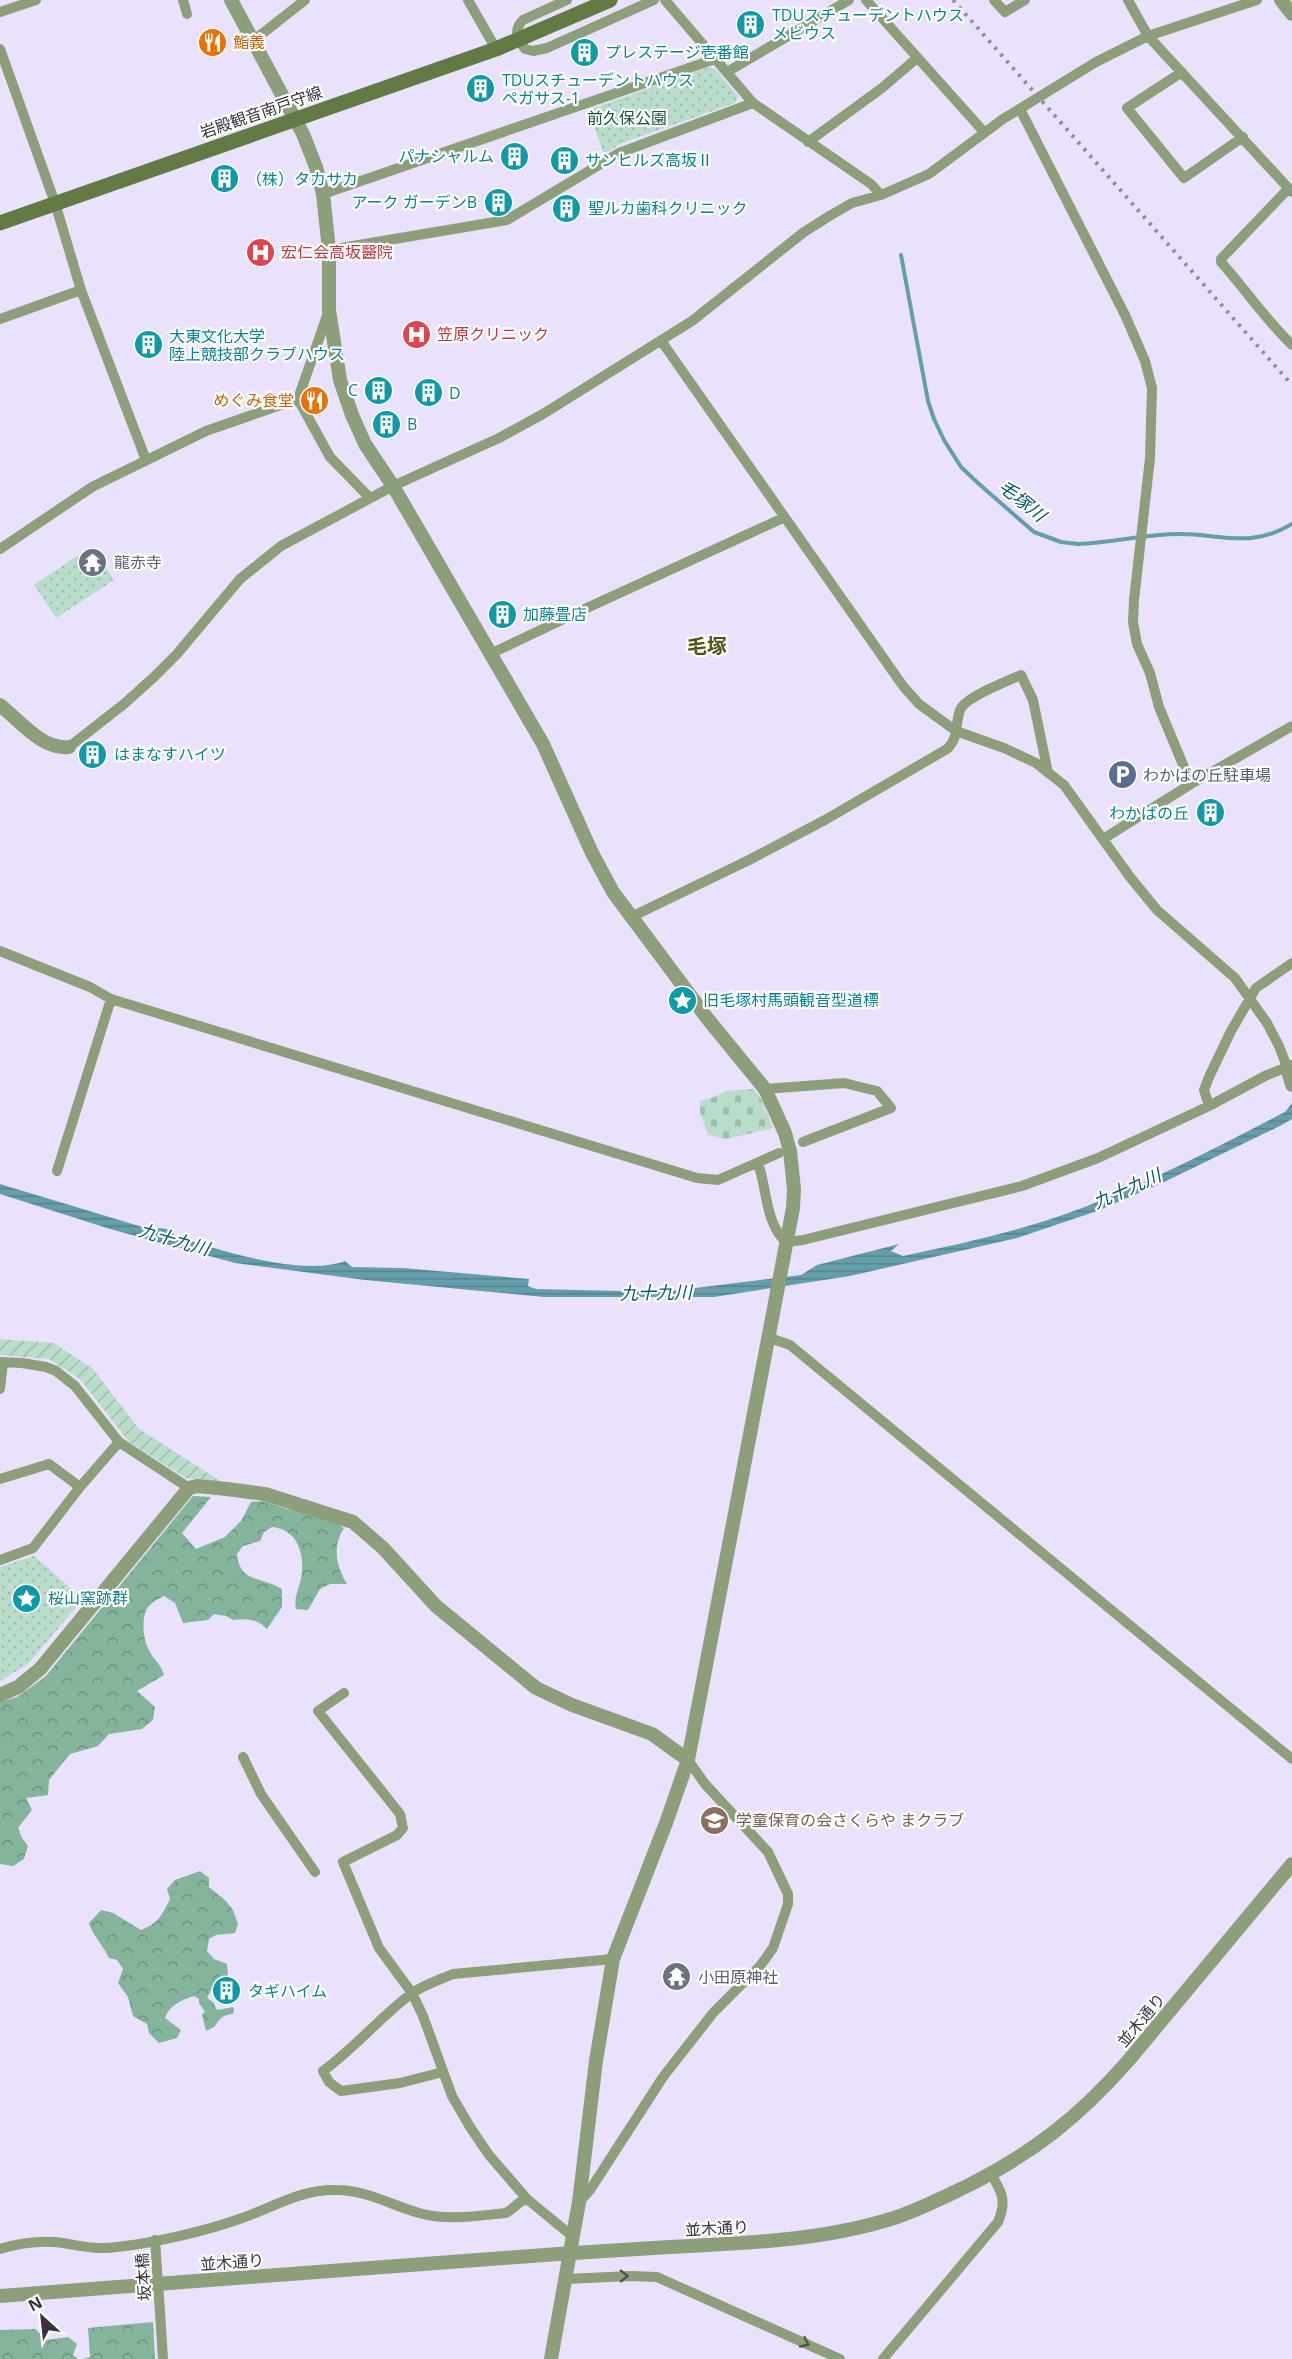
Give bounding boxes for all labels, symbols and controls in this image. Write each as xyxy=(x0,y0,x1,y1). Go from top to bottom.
place label: TDUスチューデントハウス メビウス xyxy=(772,4,964,44)
building icon: TDUスチューデントハウス メビウス xyxy=(735,8,767,40)
restaurant icon: 鮨義 xyxy=(196,26,228,58)
place label: 鮨義 xyxy=(233,31,265,53)
building icon: プレステージ壱番館 xyxy=(568,36,600,68)
place label: プレステージ壱番館 xyxy=(605,41,749,63)
place label: TDUスチューデントハウス ペガサス-1 xyxy=(502,69,694,109)
building icon: TDUスチューデントハウス ペガサス-1 xyxy=(465,73,497,105)
street label: 岩殿観音南戸守線 xyxy=(197,81,325,143)
park label: 前久保公園 xyxy=(587,107,667,129)
building icon: パナシャルム xyxy=(499,140,531,172)
building icon: サンヒルズ高坂Ⅱ xyxy=(548,144,580,176)
place label: パナシャルム xyxy=(398,145,494,167)
place label: サンヒルズ高坂Ⅱ xyxy=(585,149,713,171)
building icon: （株）タカサカ xyxy=(209,163,241,195)
place label: （株）タカサカ xyxy=(246,168,358,190)
building icon: アーク ガーデンB xyxy=(482,186,514,218)
place label: アーク ガーデンB xyxy=(351,191,477,213)
building icon: 聖ルカ歯科クリニック xyxy=(551,192,583,224)
place label: 聖ルカ歯科クリニック xyxy=(588,197,748,219)
hospital icon: 宏仁会高坂醫院 xyxy=(244,236,276,268)
place label: 宏仁会高坂醫院 xyxy=(281,241,393,263)
hospital icon: 笠原クリニック xyxy=(400,318,432,350)
place label: 笠原クリニック xyxy=(437,323,549,345)
place label: 大東文化大学 陸上競技部クラブハウス xyxy=(169,325,345,365)
building icon: 大東文化大学 陸上競技部クラブハウス xyxy=(132,329,164,361)
building icon: C xyxy=(363,374,395,406)
building icon: D xyxy=(412,377,444,409)
place label: C xyxy=(348,379,358,401)
place label: D xyxy=(449,382,461,404)
restaurant icon: めぐみ食堂 xyxy=(299,384,331,416)
place label: めぐみ食堂 xyxy=(214,389,294,411)
building icon: B xyxy=(370,408,402,440)
place label: B xyxy=(407,413,417,435)
water label: 毛塚川 xyxy=(994,474,1053,528)
temple icon: 龍赤寺 xyxy=(77,546,109,578)
place label: 龍赤寺 xyxy=(114,551,162,573)
building icon: 加藤畳店 xyxy=(486,598,518,630)
place label: 加藤畳店 xyxy=(523,603,587,625)
district label: 毛塚 xyxy=(687,632,727,659)
building icon: はまなすハイツ xyxy=(77,738,109,770)
place label: はまなすハイツ xyxy=(114,743,226,765)
parking icon: わかばの丘駐車場 xyxy=(1106,759,1138,791)
place label: わかばの丘駐車場 xyxy=(1143,764,1271,786)
building icon: わかばの丘 xyxy=(1194,797,1226,829)
place label: わかばの丘 xyxy=(1109,802,1189,824)
place icon: 旧毛塚村馬頭観音型道標 xyxy=(666,984,698,1016)
place label: 旧毛塚村馬頭観音型道標 xyxy=(703,989,879,1011)
water label: 九十九川 xyxy=(1089,1162,1166,1214)
water label: 九十九川 xyxy=(136,1218,214,1261)
water label: 九十九川 xyxy=(620,1279,694,1305)
place icon: 桜山窯跡群 xyxy=(11,1582,43,1614)
place label: 桜山窯跡群 xyxy=(48,1587,128,1609)
school or university icon: 学童保育の会さくらや まクラブ xyxy=(699,1804,731,1836)
place label: 学童保育の会さくらや まクラブ xyxy=(736,1809,964,1831)
temple icon: 小田原神社 xyxy=(661,1961,693,1993)
place label: 小田原神社 xyxy=(698,1966,778,1988)
building icon: タギハイム xyxy=(211,1975,243,2007)
place label: タギハイム xyxy=(248,1980,327,2002)
street label: 並木通り xyxy=(1112,1988,1170,2052)
street label: 並木通り xyxy=(684,2215,750,2241)
street label: 並木通り xyxy=(199,2249,265,2275)
street label: 坂本橋 xyxy=(130,2252,156,2302)
one-way arrow xyxy=(619,2270,628,2282)
north arrow xyxy=(12,2287,72,2347)
text: N xyxy=(24,2291,46,2316)
one-way arrow xyxy=(798,2336,809,2348)

